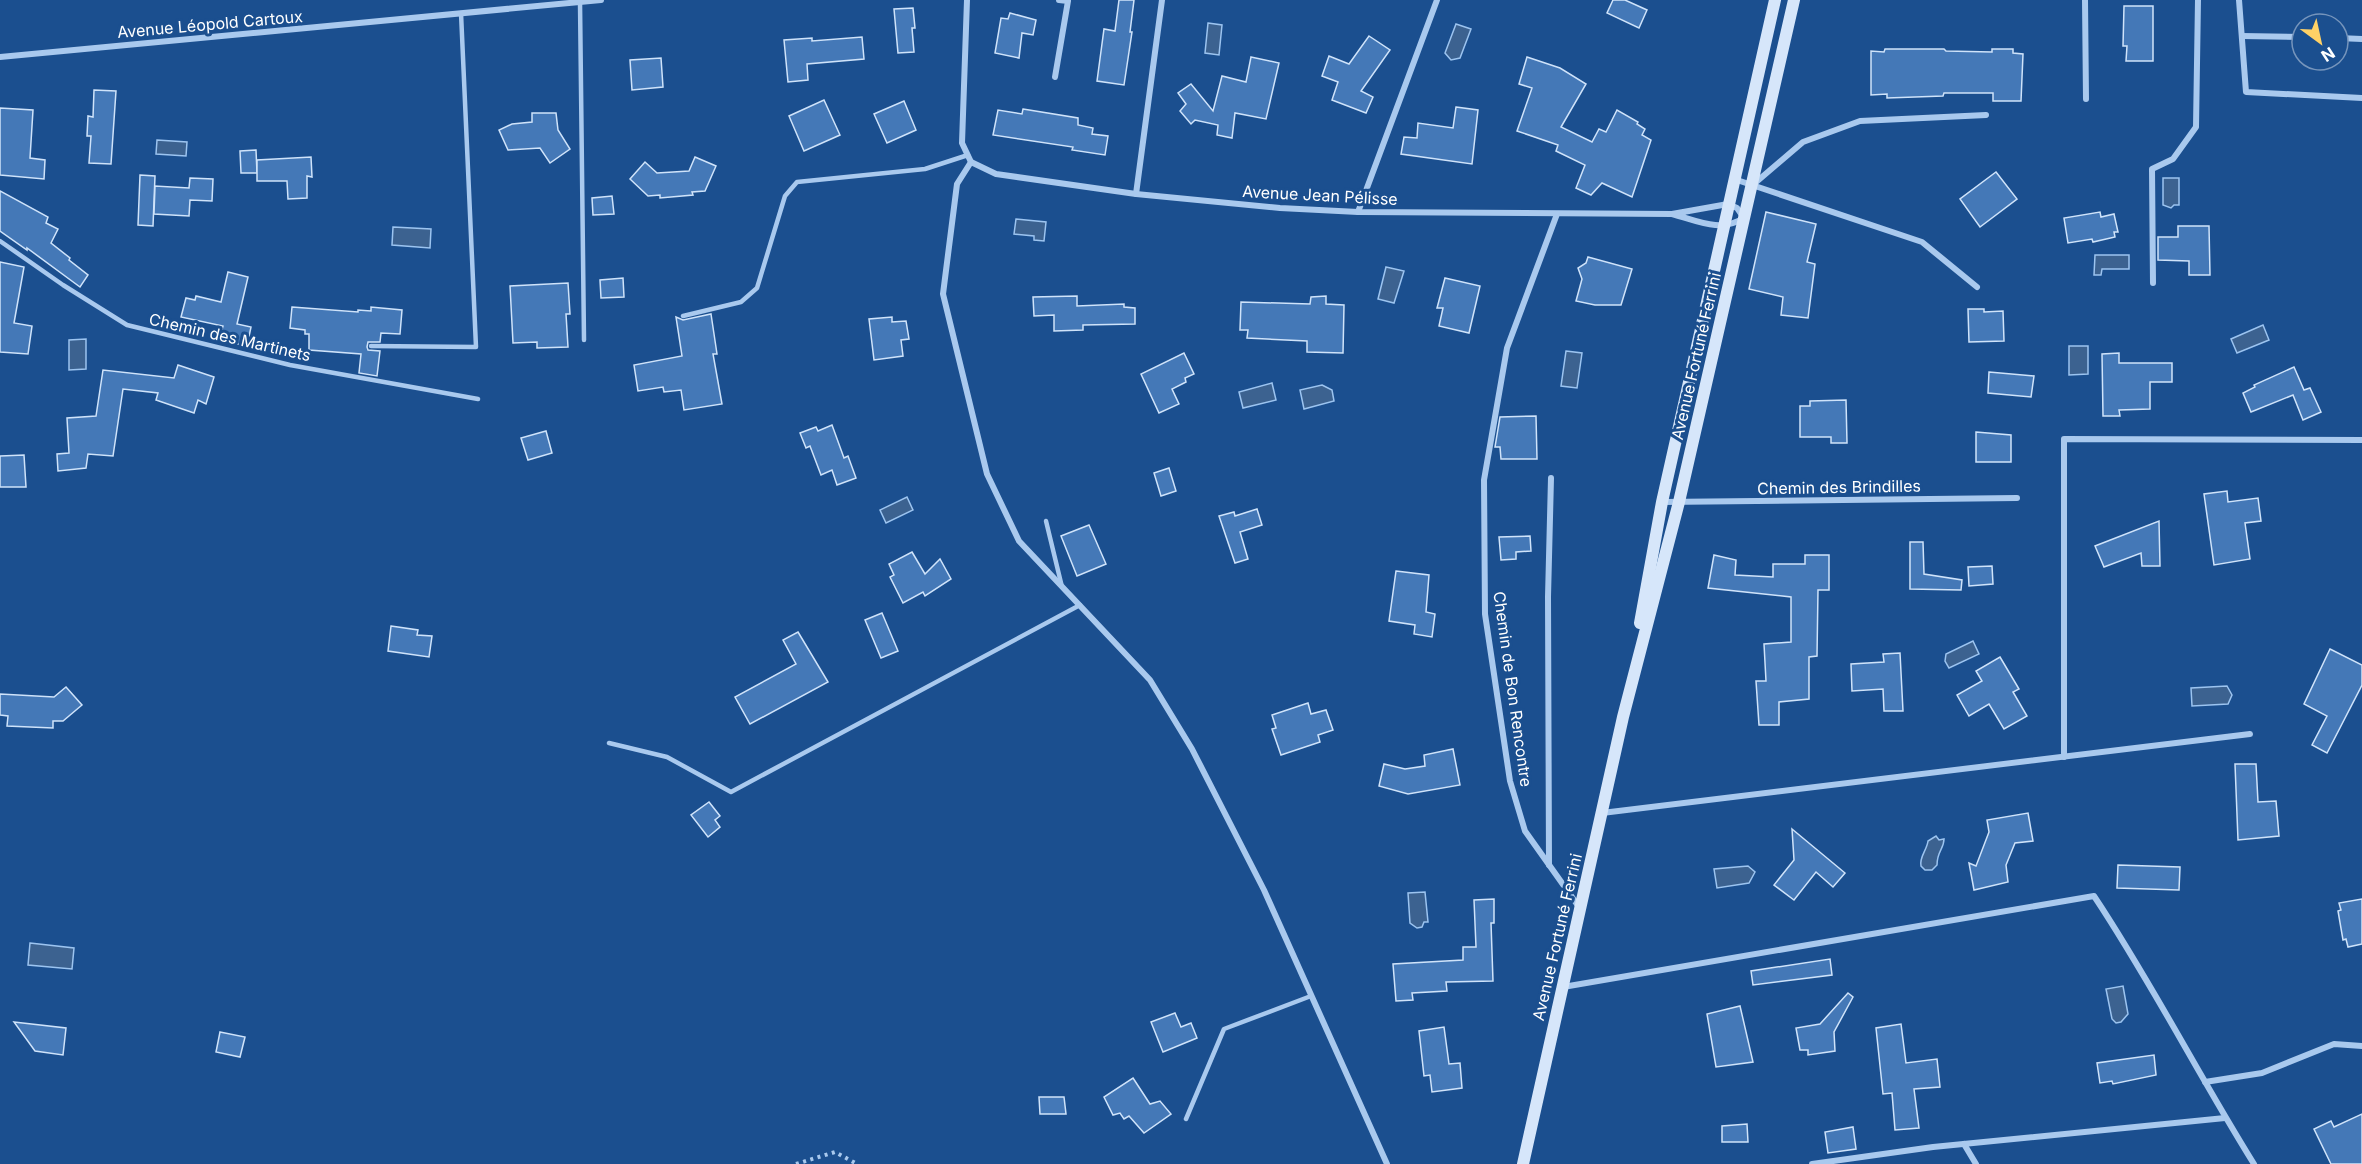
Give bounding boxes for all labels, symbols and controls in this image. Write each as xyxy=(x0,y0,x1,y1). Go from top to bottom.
street label: Avenue Léopold Cartoux xyxy=(116,6,304,42)
north arrow xyxy=(2290,12,2350,72)
text: N xyxy=(2318,43,2339,66)
street label: Avenue Jean Pélisse xyxy=(1242,181,1398,209)
street label: Avenue Fortuné Ferrini xyxy=(1667,270,1725,442)
street label: Chemin des Martinets xyxy=(147,309,313,365)
street label: Chemin des Brindilles xyxy=(1757,476,1921,498)
street label: Chemin de Bon Rencontre xyxy=(1489,590,1537,788)
street label: Avenue Fortuné Ferrini xyxy=(1528,851,1586,1023)

